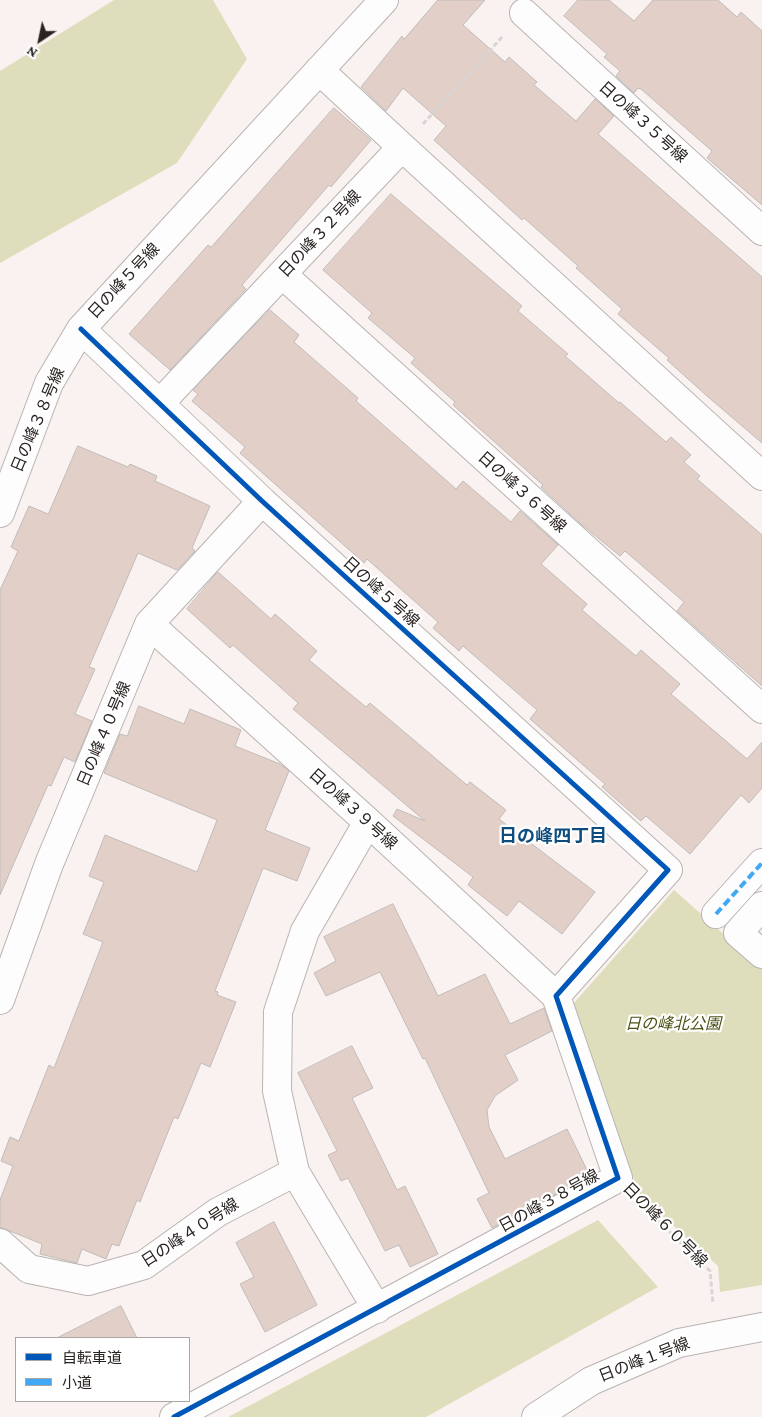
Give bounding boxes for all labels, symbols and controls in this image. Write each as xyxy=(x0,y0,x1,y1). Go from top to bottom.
north arrow xyxy=(15,15,65,65)
text: N xyxy=(23,43,40,62)
street label: 日の峰３５号線 xyxy=(595,77,691,167)
street label: 日の峰３２号線 xyxy=(275,186,365,282)
street label: 日の峰５号線 xyxy=(84,239,164,323)
street label: 日の峰３８号線 xyxy=(7,365,69,475)
street label: 日の峰３６号線 xyxy=(474,447,570,537)
street label: 日の峰５号線 xyxy=(339,553,423,631)
street label: 日の峰４０号線 xyxy=(73,679,135,789)
street label: 日の峰３９号線 xyxy=(305,764,401,854)
district label: 日の峰四丁目 xyxy=(499,825,607,847)
park label: 日の峰北公園 xyxy=(625,1014,721,1034)
street label: 日の峰３８号線 xyxy=(495,1165,603,1237)
street label: 日の峰６０号線 xyxy=(619,1179,711,1271)
street label: 日の峰４０号線 xyxy=(138,1194,242,1272)
street label: 日の峰１号線 xyxy=(596,1334,692,1386)
legend xyxy=(15,1337,190,1402)
text: 自転車道 xyxy=(62,1350,122,1366)
text: 小道 xyxy=(62,1375,92,1391)

